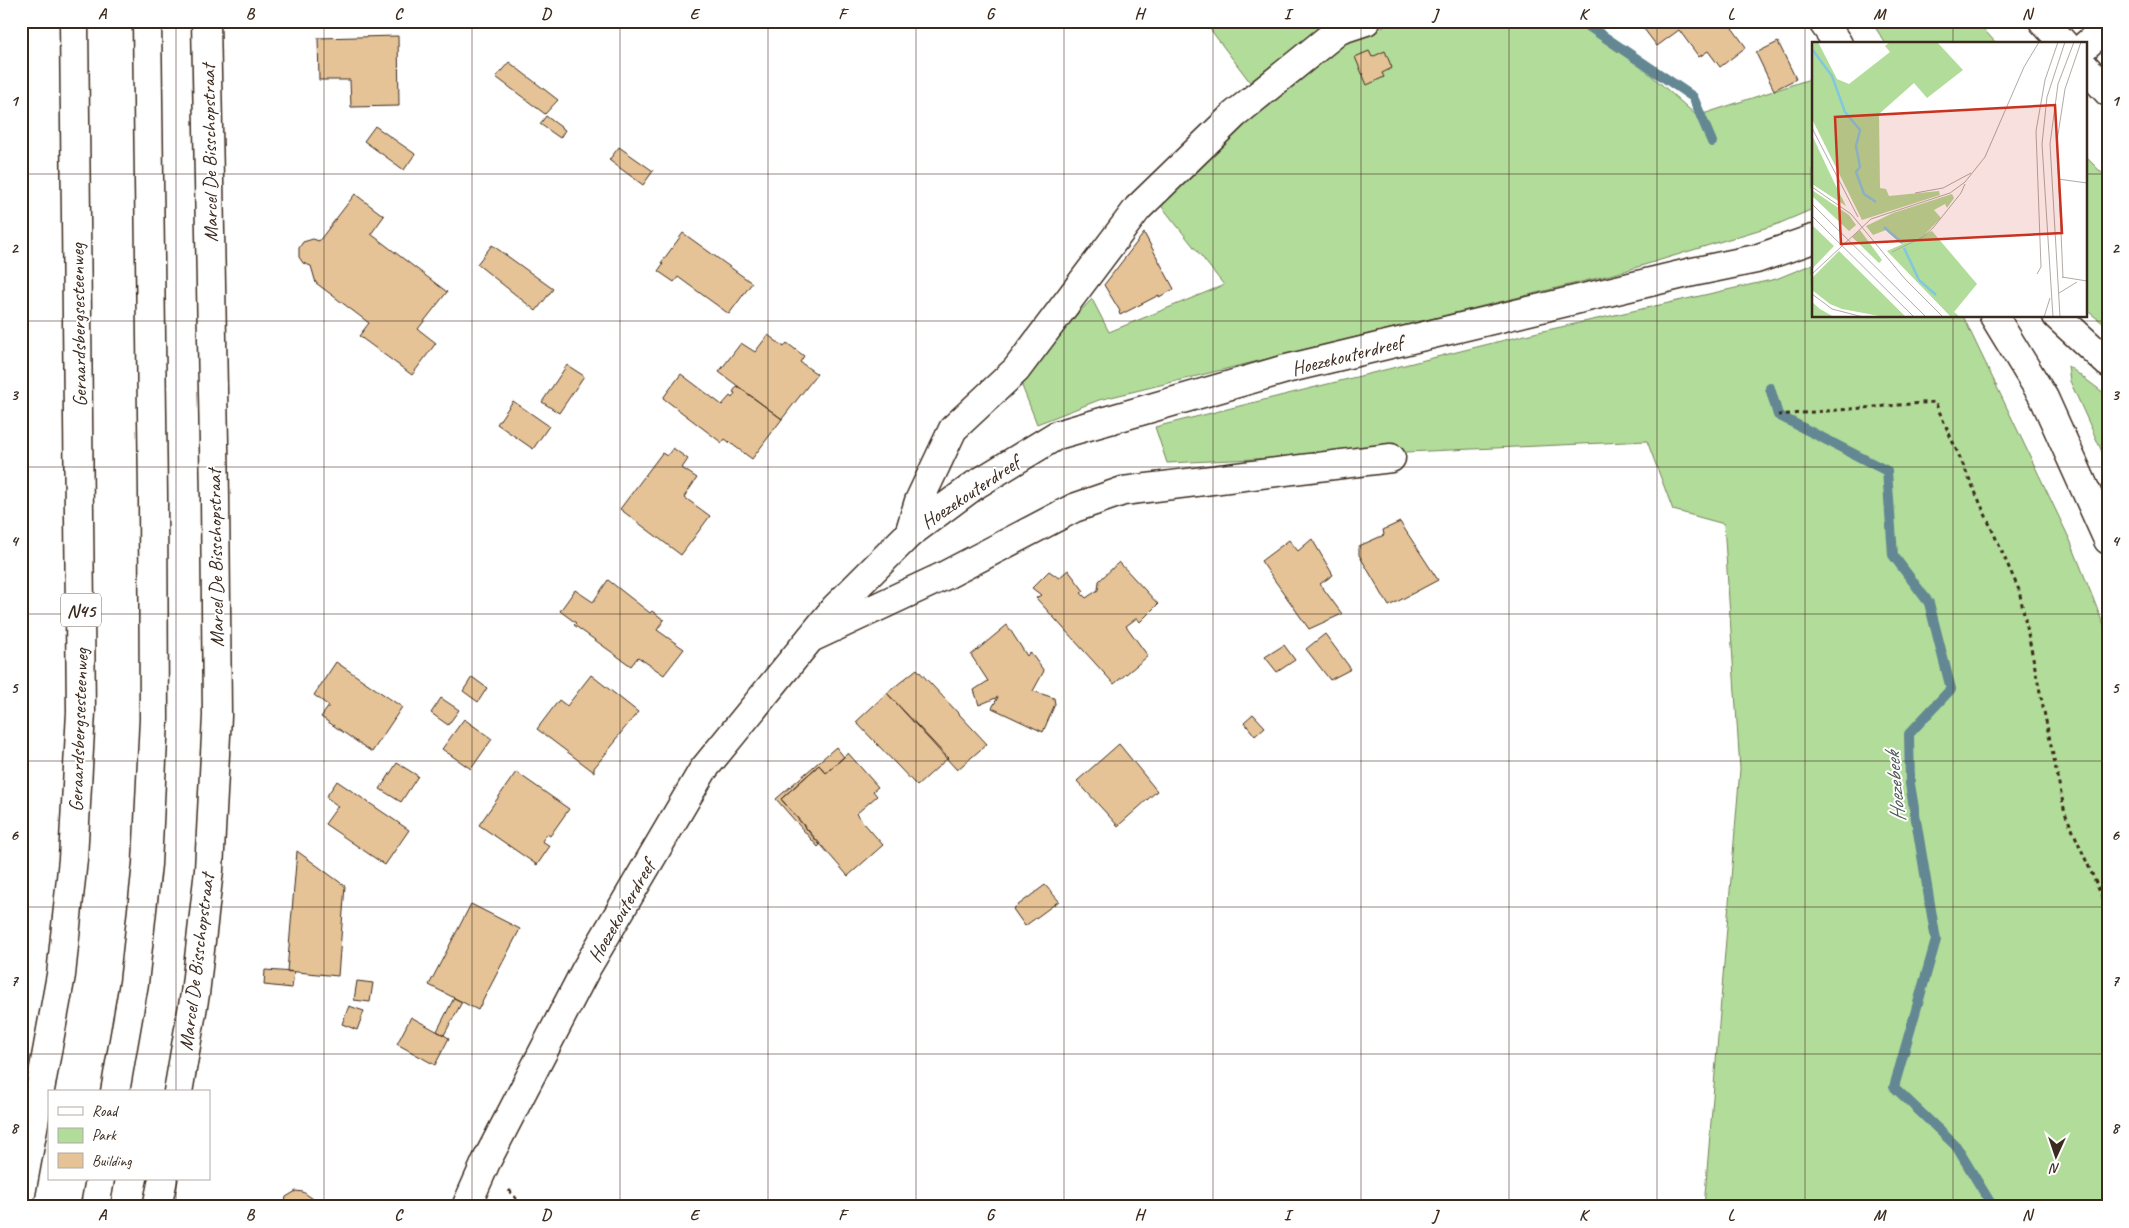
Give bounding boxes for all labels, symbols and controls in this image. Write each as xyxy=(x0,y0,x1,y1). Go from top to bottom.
text: A xyxy=(98,4,108,24)
text: B xyxy=(246,4,256,24)
text: C xyxy=(394,4,404,24)
text: D xyxy=(541,4,552,24)
text: E xyxy=(690,4,701,24)
text: F xyxy=(838,4,849,24)
text: G xyxy=(986,4,996,24)
text: H xyxy=(1134,4,1146,24)
text: I xyxy=(1284,4,1294,24)
text: J xyxy=(1431,4,1440,24)
text: K xyxy=(1579,4,1591,24)
text: L xyxy=(1728,4,1736,24)
text: M xyxy=(1873,4,1887,24)
text: N xyxy=(2022,4,2035,24)
inset map xyxy=(1812,42,2086,318)
street label: Marcel De Bisschopstraat xyxy=(195,60,224,242)
text: 1 xyxy=(10,91,19,111)
text: 1 xyxy=(2111,91,2120,111)
text: 2 xyxy=(10,238,19,258)
text: 2 xyxy=(2111,238,2120,258)
street label: Geraardsbergsesteenweg xyxy=(65,242,92,407)
street label: Hoezekouterdreef xyxy=(1289,329,1409,381)
text: 3 xyxy=(10,385,19,405)
text: 3 xyxy=(2111,385,2120,405)
street label: Hoezekouterdreef xyxy=(916,448,1028,535)
street label: Marcel De Bisschopstraat xyxy=(201,465,230,647)
text: 4 xyxy=(10,531,19,551)
text: 4 xyxy=(2111,531,2120,551)
road number: N45 xyxy=(61,594,101,626)
street label: Geraardsbergsesteenweg xyxy=(63,647,94,812)
text: 5 xyxy=(11,678,20,698)
text: 5 xyxy=(2112,678,2121,698)
water label: Hoezebeek xyxy=(1879,747,1911,823)
text: 6 xyxy=(10,825,19,845)
text: 6 xyxy=(2111,825,2120,845)
street label: Hoezekouterdreef xyxy=(582,852,663,967)
street label: Marcel De Bisschopstraat xyxy=(173,869,220,1052)
text: 7 xyxy=(10,971,19,991)
text: 7 xyxy=(2111,971,2120,991)
legend xyxy=(48,1090,210,1180)
text: Road xyxy=(92,1102,119,1121)
text: 8 xyxy=(10,1118,19,1138)
text: 8 xyxy=(2111,1118,2120,1138)
text: Park xyxy=(92,1126,117,1145)
north arrow xyxy=(2032,1130,2082,1180)
text: Building xyxy=(92,1152,132,1171)
text: N xyxy=(2048,1160,2060,1177)
text: A xyxy=(98,1205,108,1225)
text: B xyxy=(246,1205,256,1225)
text: C xyxy=(394,1205,404,1225)
text: D xyxy=(541,1205,552,1225)
text: E xyxy=(690,1205,701,1225)
text: F xyxy=(838,1205,849,1225)
text: G xyxy=(986,1205,996,1225)
text: H xyxy=(1134,1205,1146,1225)
text: I xyxy=(1284,1205,1294,1225)
text: J xyxy=(1431,1205,1440,1225)
text: K xyxy=(1579,1205,1591,1225)
text: L xyxy=(1728,1205,1736,1225)
text: M xyxy=(1873,1205,1887,1225)
text: N xyxy=(2022,1205,2035,1225)

